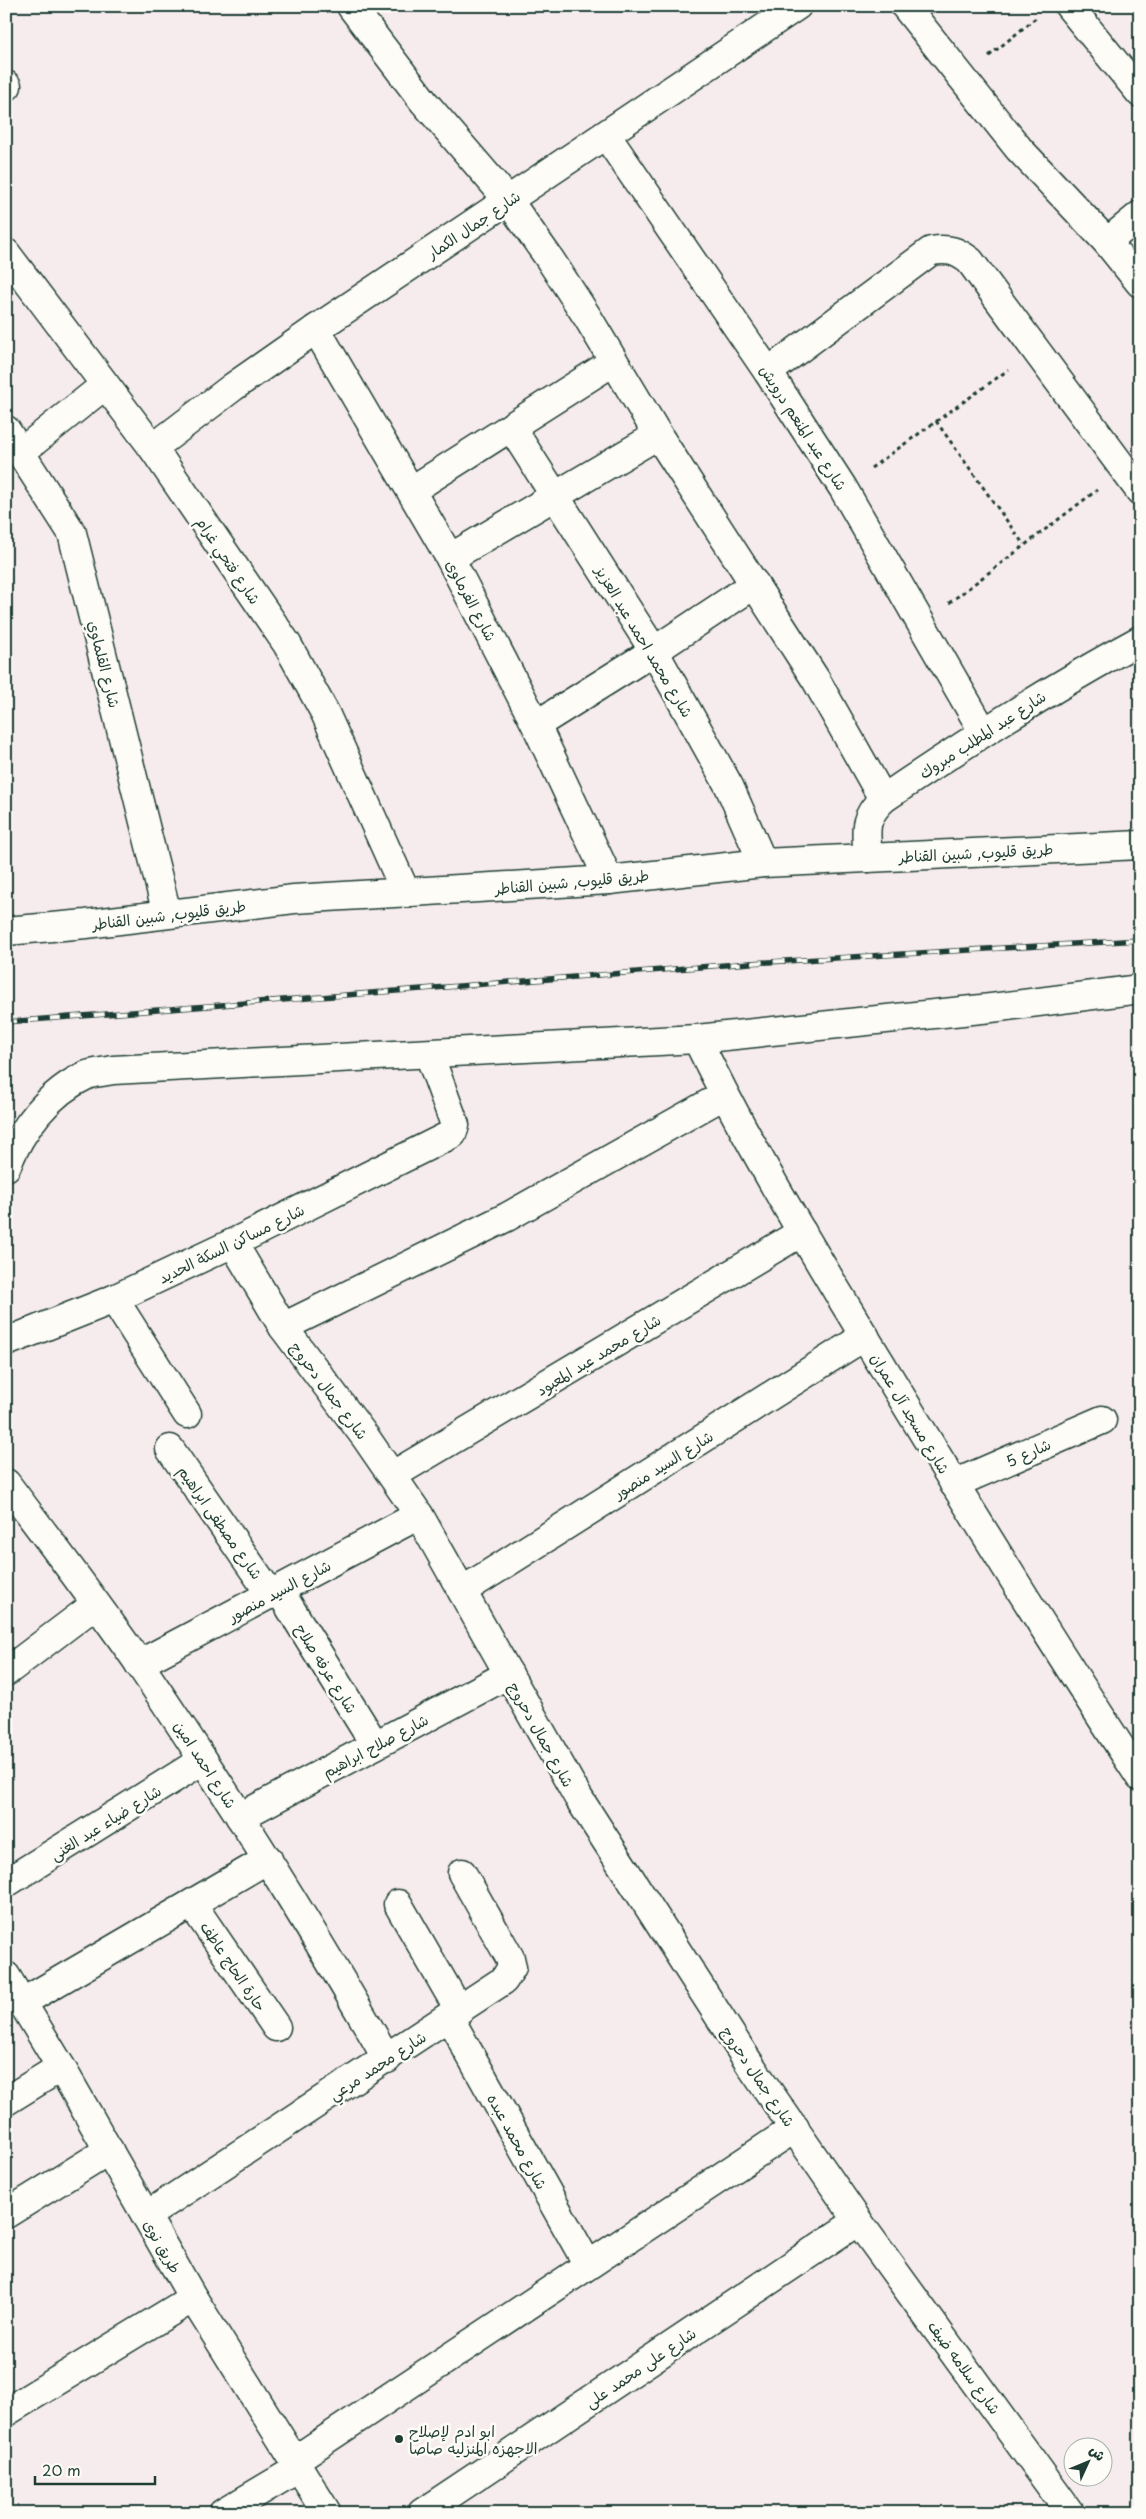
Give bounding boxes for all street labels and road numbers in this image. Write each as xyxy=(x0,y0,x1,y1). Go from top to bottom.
street label: شارع جمال الكمار xyxy=(421,184,524,264)
street label: شارع عبد المنعم درويش xyxy=(753,360,853,495)
street label: شارع فتحي غرام xyxy=(189,512,267,610)
street label: شارع الفرماوى xyxy=(441,555,503,645)
street label: شارع محمد احمد عبد العزيز xyxy=(589,559,700,721)
street label: شارع القلماوي xyxy=(82,618,127,710)
street label: شارع عبد المطلب مبروك xyxy=(914,684,1050,784)
street label: طريق قليوب, شبين القناطر xyxy=(896,836,1054,868)
street label: طريق قليوب, شبين القناطر xyxy=(492,863,650,899)
street label: طريق قليوب, شبين القناطر xyxy=(89,893,247,935)
street label: شارع مساكن السكة الحديد xyxy=(154,1198,308,1288)
street label: شارع محمد عبد المعبود xyxy=(531,1308,665,1400)
street label: شارع جمال دحروج xyxy=(286,1336,374,1444)
street label: شارع مسجد آل عمران xyxy=(866,1348,956,1478)
street label: شارع السيد منصور xyxy=(608,1424,717,1504)
street label: شارع 5 xyxy=(1002,1432,1054,1472)
street label: شارع مصطفى ابراهيم xyxy=(171,1460,269,1585)
street label: شارع السيد منصور xyxy=(223,1553,335,1627)
street label: شارع عرفه صلاح xyxy=(290,1619,364,1717)
street label: شارع جمال دحروج xyxy=(504,1677,580,1791)
street label: شارع صلاح ابراهيم xyxy=(318,1707,433,1784)
street label: شارع احمد امين xyxy=(169,1716,243,1812)
street label: شارع ضياء عبد الغنى xyxy=(45,1778,165,1866)
street label: حارة الحاج عاطف xyxy=(195,1916,273,2016)
street label: شارع جمال دحروج xyxy=(717,2021,801,2131)
street label: شارع محمد مرعي xyxy=(324,2025,432,2108)
street label: شارع محمد عبده xyxy=(482,2089,554,2193)
street label: طريق نوى xyxy=(138,2215,188,2277)
street label: شارع سلامه ضيف xyxy=(923,2315,1007,2419)
street label: شارع على محمد على xyxy=(580,2321,700,2413)

